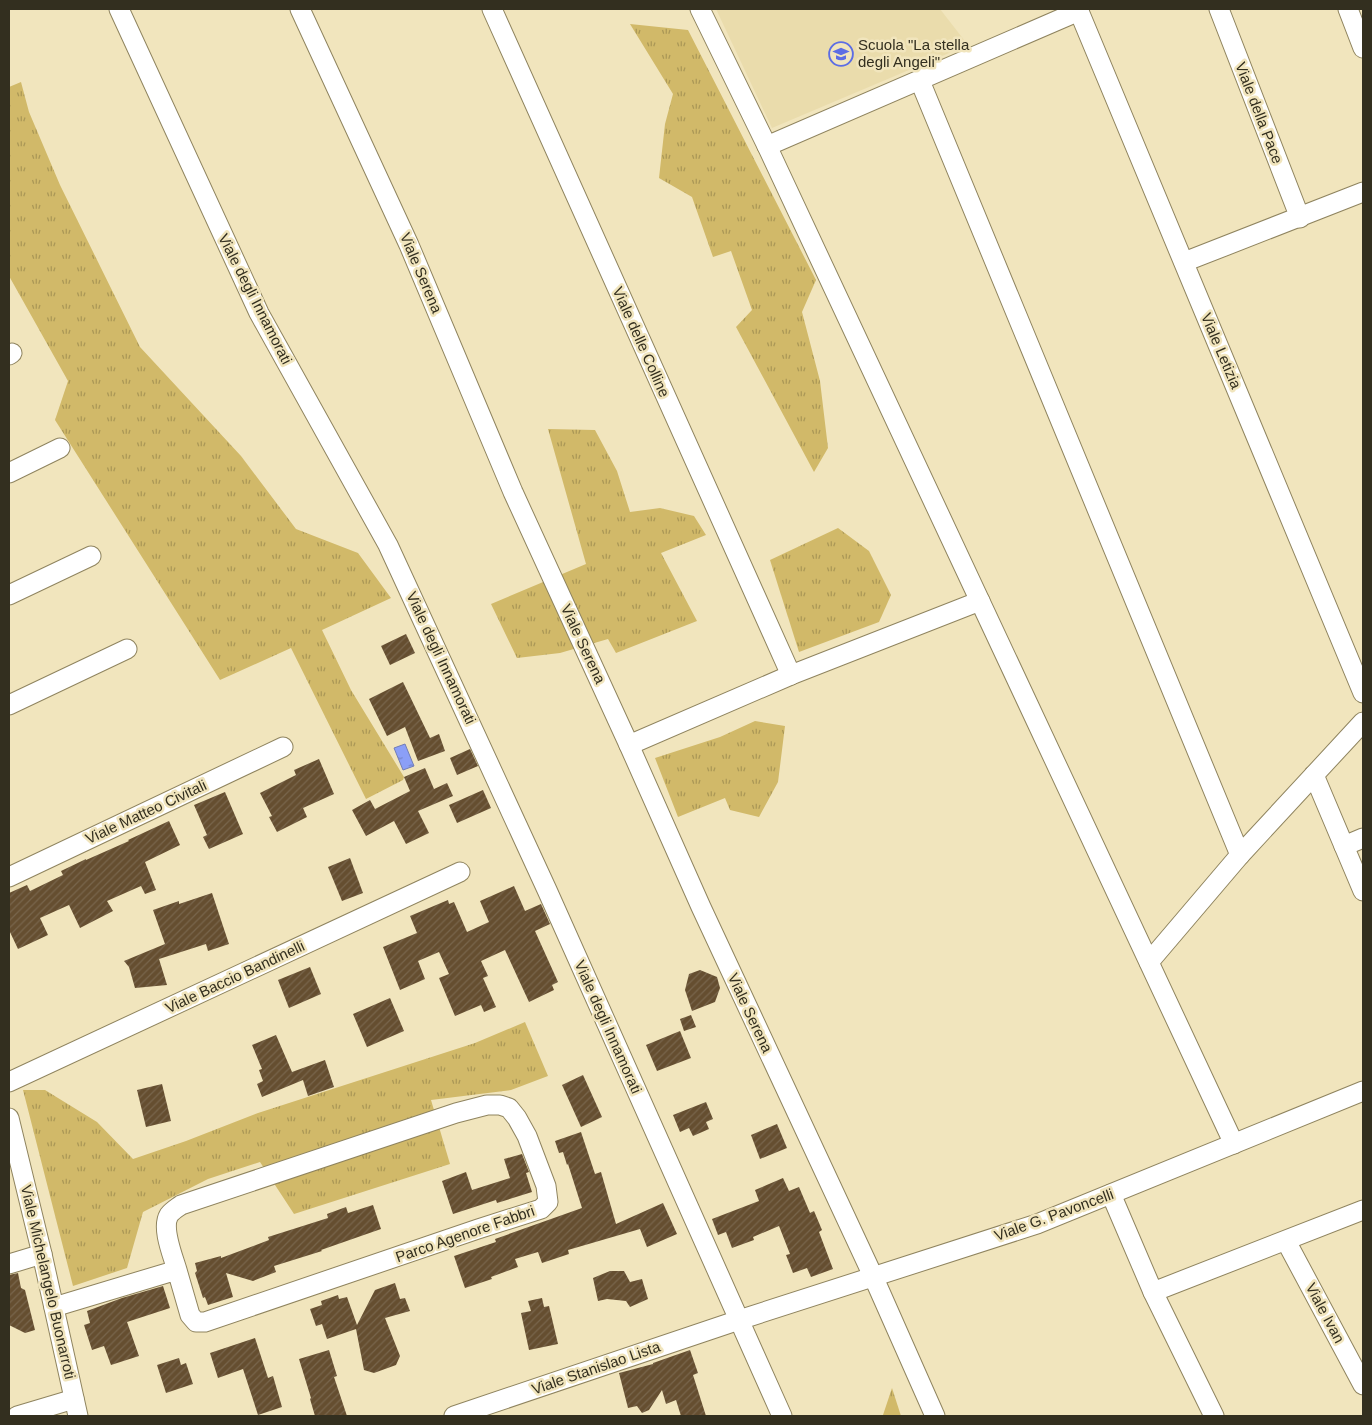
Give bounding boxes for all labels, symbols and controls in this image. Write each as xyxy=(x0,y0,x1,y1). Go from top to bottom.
place label: Scuola "La stella degli Angeli" xyxy=(858,36,970,70)
school or university icon: Scuola "La stella degli Angeli" xyxy=(828,41,854,67)
street label: Viale della Pace xyxy=(1232,60,1287,166)
street label: Viale Serena xyxy=(397,230,446,316)
street label: Viale degli Innamorati xyxy=(215,231,296,367)
street label: Viale delle Colline xyxy=(609,284,673,400)
street label: Viale Letizia xyxy=(1198,310,1245,392)
street label: Viale degli Innamorati xyxy=(403,589,480,727)
street label: Viale Serena xyxy=(558,601,610,687)
street label: Viale Matteo Civitali xyxy=(83,776,209,847)
street label: Viale Baccio Bandinelli xyxy=(163,937,307,1016)
street label: Viale degli Innamorati xyxy=(571,958,646,1096)
street label: Viale Serena xyxy=(725,970,777,1056)
street label: Viale Michelangelo Buonarroti xyxy=(18,1183,79,1381)
street label: Viale G. Pavoncelli xyxy=(992,1185,1116,1244)
street label: Parco Agenore Fabbri xyxy=(393,1202,537,1265)
street label: Viale Ivan xyxy=(1303,1280,1348,1346)
street label: Viale Stanislao Lista xyxy=(529,1337,663,1398)

